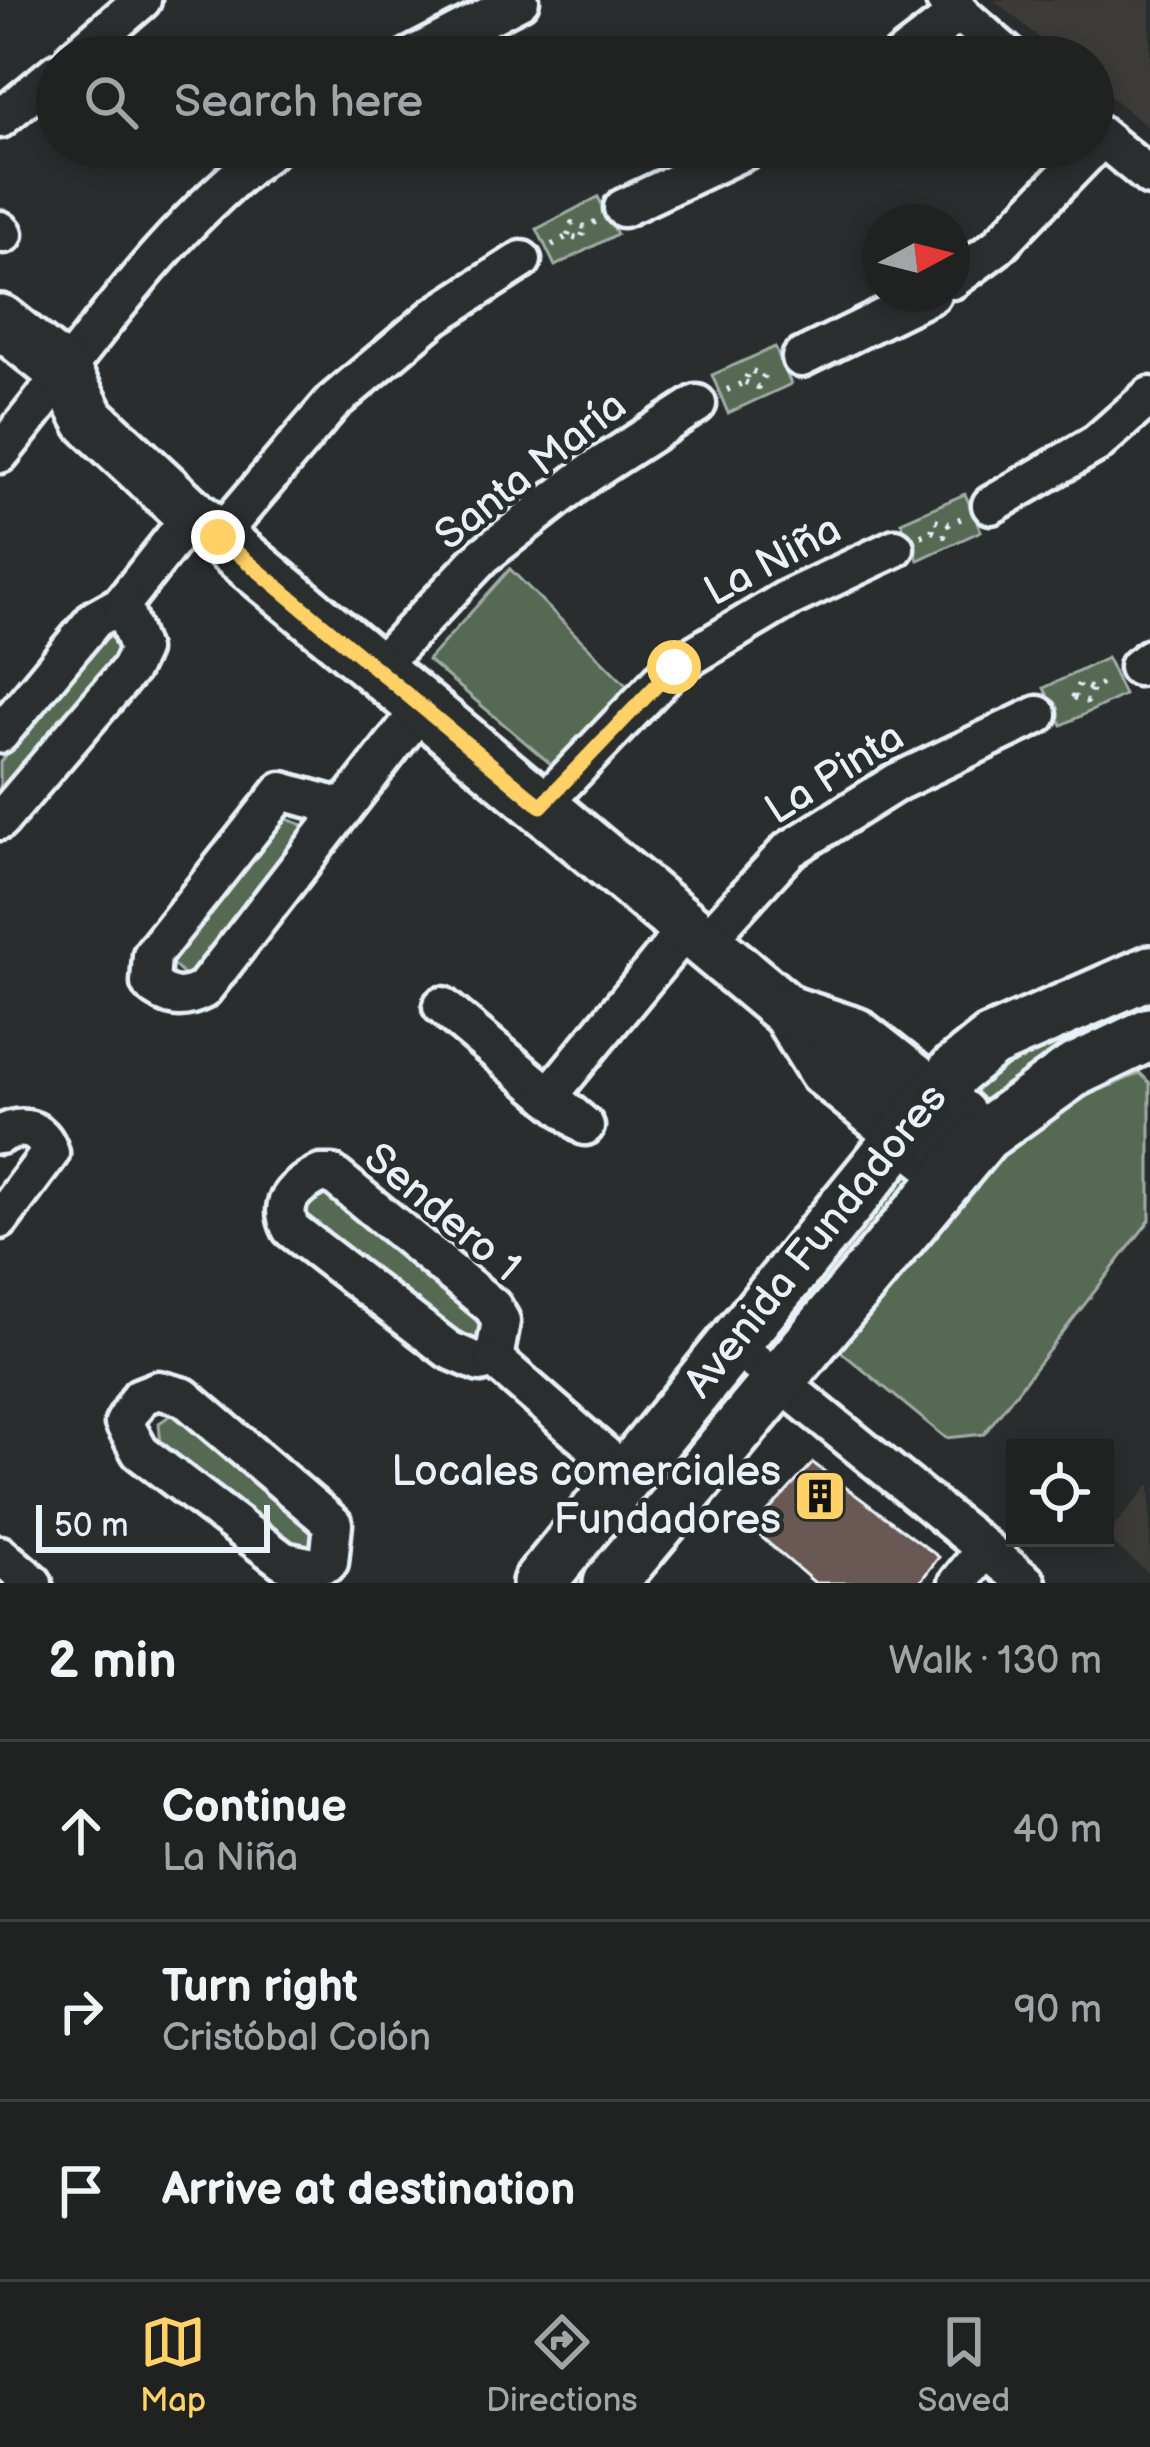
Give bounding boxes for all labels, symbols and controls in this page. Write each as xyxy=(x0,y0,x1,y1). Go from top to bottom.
search box xyxy=(36,36,1114,168)
icon: search xyxy=(78,69,144,135)
text: Search here xyxy=(174,75,423,130)
north arrow xyxy=(862,204,970,312)
street label: Santa María xyxy=(425,381,637,561)
street label: La Niña xyxy=(696,504,850,618)
route end xyxy=(191,510,245,564)
route start xyxy=(647,640,701,694)
street label: La Pinta xyxy=(756,712,914,836)
street label: Avenida Fundadores xyxy=(674,1074,958,1408)
street label: Sendero 1 xyxy=(353,1133,531,1293)
map controls xyxy=(1006,1439,1114,1547)
button: locate xyxy=(1006,1439,1114,1547)
place label: Locales comerciales Fundadores xyxy=(391,1447,781,1546)
building icon: Locales comerciales Fundadores xyxy=(792,1468,848,1524)
scale bar xyxy=(36,1499,270,1552)
text: 50 m xyxy=(54,1506,129,1546)
text: 2 min xyxy=(48,1631,177,1692)
text: Walk · 130 m xyxy=(889,1638,1102,1685)
text: Continue xyxy=(162,1780,347,1835)
icon: ahead xyxy=(48,1798,114,1864)
text: 40 m xyxy=(1012,1807,1102,1854)
text: La Niña xyxy=(162,1835,298,1882)
text: Turn right xyxy=(162,1960,358,2015)
icon: right xyxy=(48,1978,114,2044)
text: 90 m xyxy=(1014,1987,1102,2034)
text: Cristóbal Colón xyxy=(162,2015,431,2062)
icon: arrive xyxy=(48,2158,114,2224)
text: Arrive at destination xyxy=(162,2163,575,2218)
tab: Map xyxy=(140,2309,206,2421)
tab: Directions xyxy=(486,2309,638,2421)
tab: Saved xyxy=(917,2309,1010,2421)

